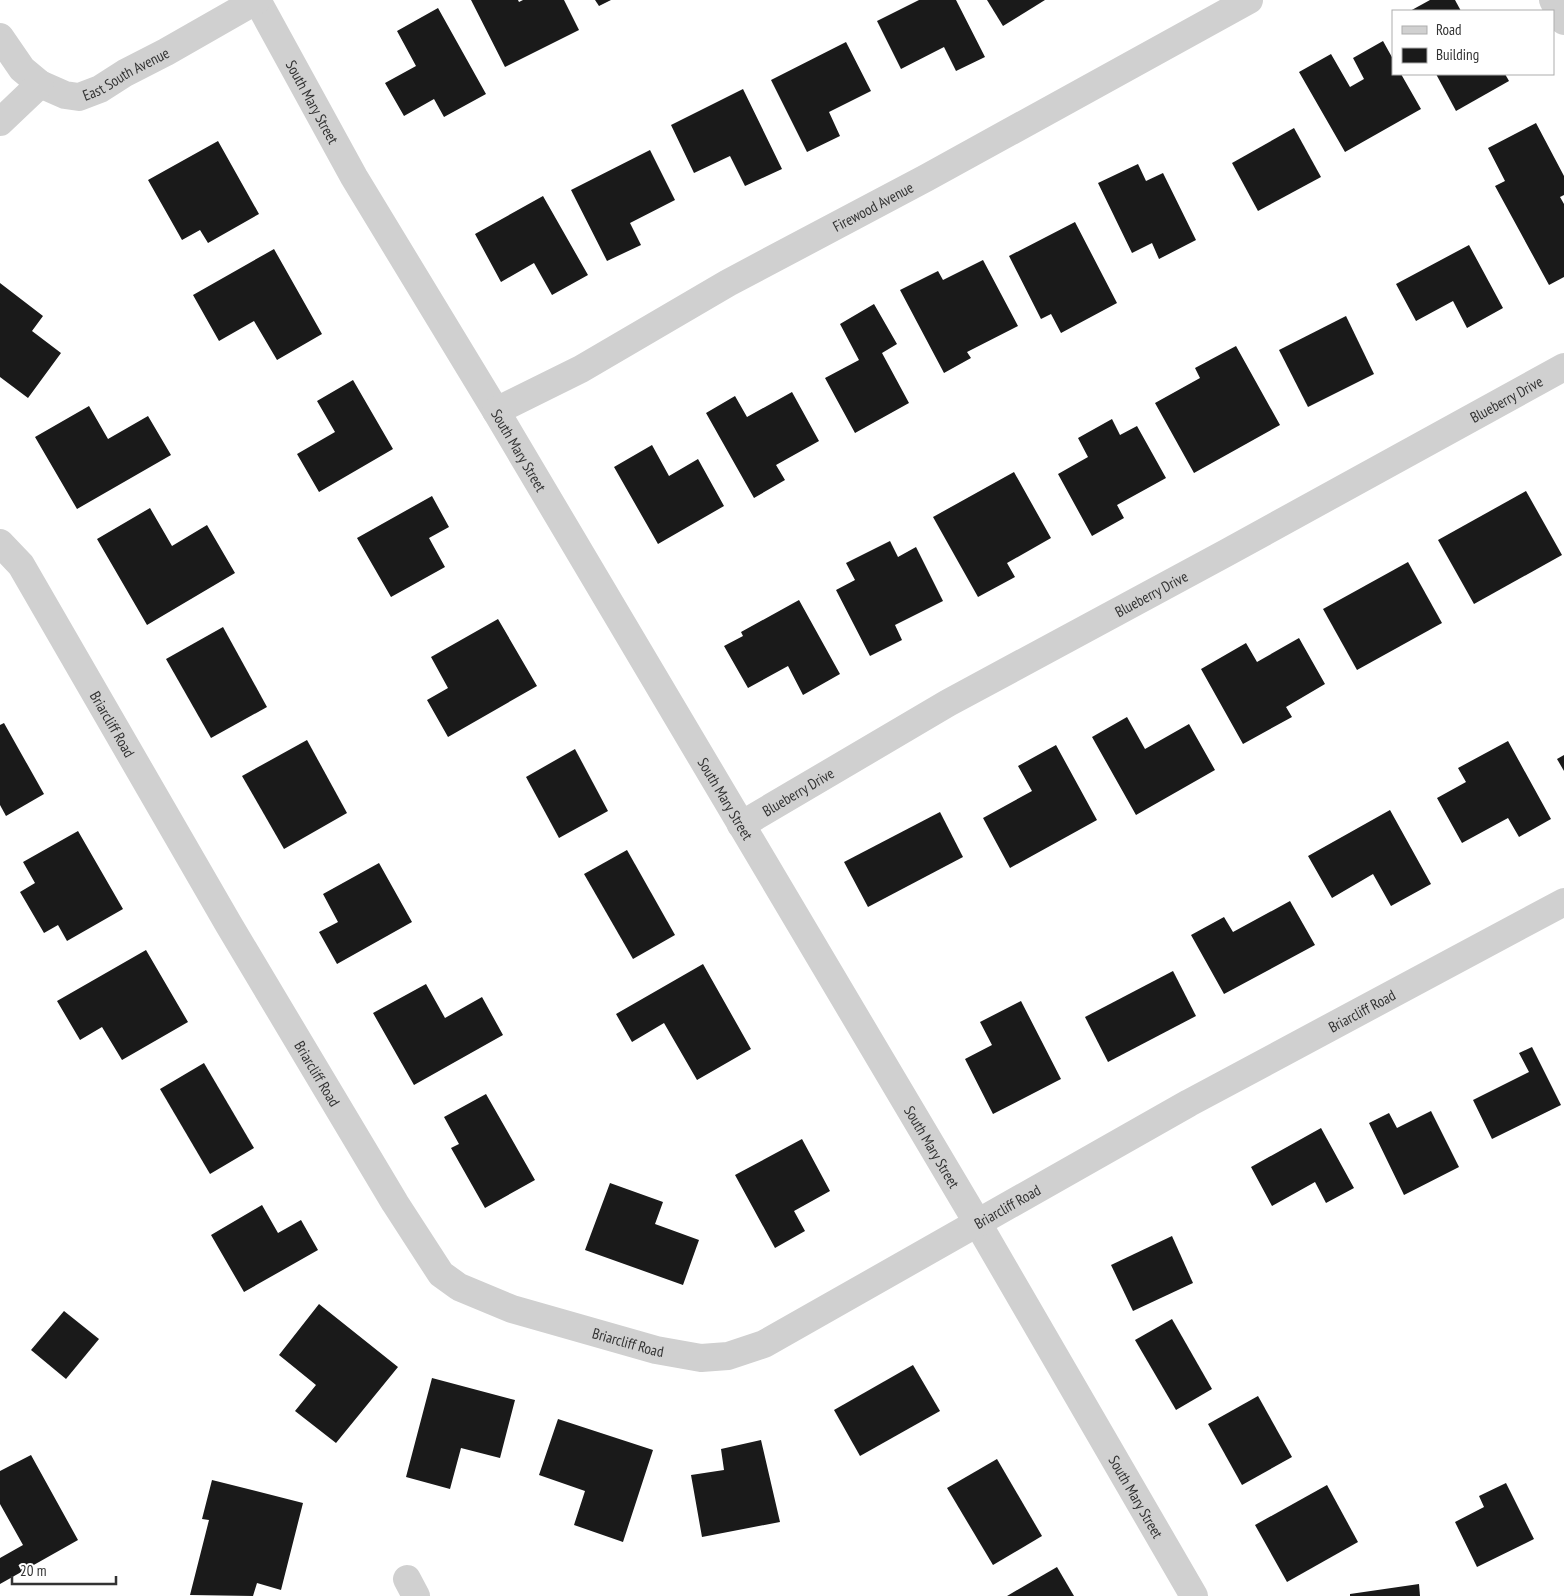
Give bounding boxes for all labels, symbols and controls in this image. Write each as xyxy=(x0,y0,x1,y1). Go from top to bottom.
legend xyxy=(1392,10,1554,75)
text: Road xyxy=(1436,20,1462,39)
street label: East South Avenue xyxy=(80,43,172,104)
text: Building xyxy=(1436,45,1479,64)
street label: South Mary Street xyxy=(282,57,343,147)
street label: Firewood Avenue xyxy=(829,177,916,235)
street label: Blueberry Drive xyxy=(1467,371,1546,426)
street label: South Mary Street xyxy=(487,405,551,495)
street label: Blueberry Drive xyxy=(1111,566,1191,621)
street label: Briarcliff Road xyxy=(86,687,139,760)
street label: South Mary Street xyxy=(694,754,758,843)
street label: Blueberry Drive xyxy=(759,763,837,820)
street label: Briarcliff Road xyxy=(1325,985,1398,1036)
street label: Briarcliff Road xyxy=(291,1037,345,1110)
street label: South Mary Street xyxy=(901,1102,964,1191)
street label: Briarcliff Road xyxy=(970,1180,1044,1233)
street label: Briarcliff Road xyxy=(590,1323,665,1361)
street label: South Mary Street xyxy=(1105,1452,1168,1541)
scale bar xyxy=(12,1554,116,1586)
text: 20 m xyxy=(20,1561,46,1580)

